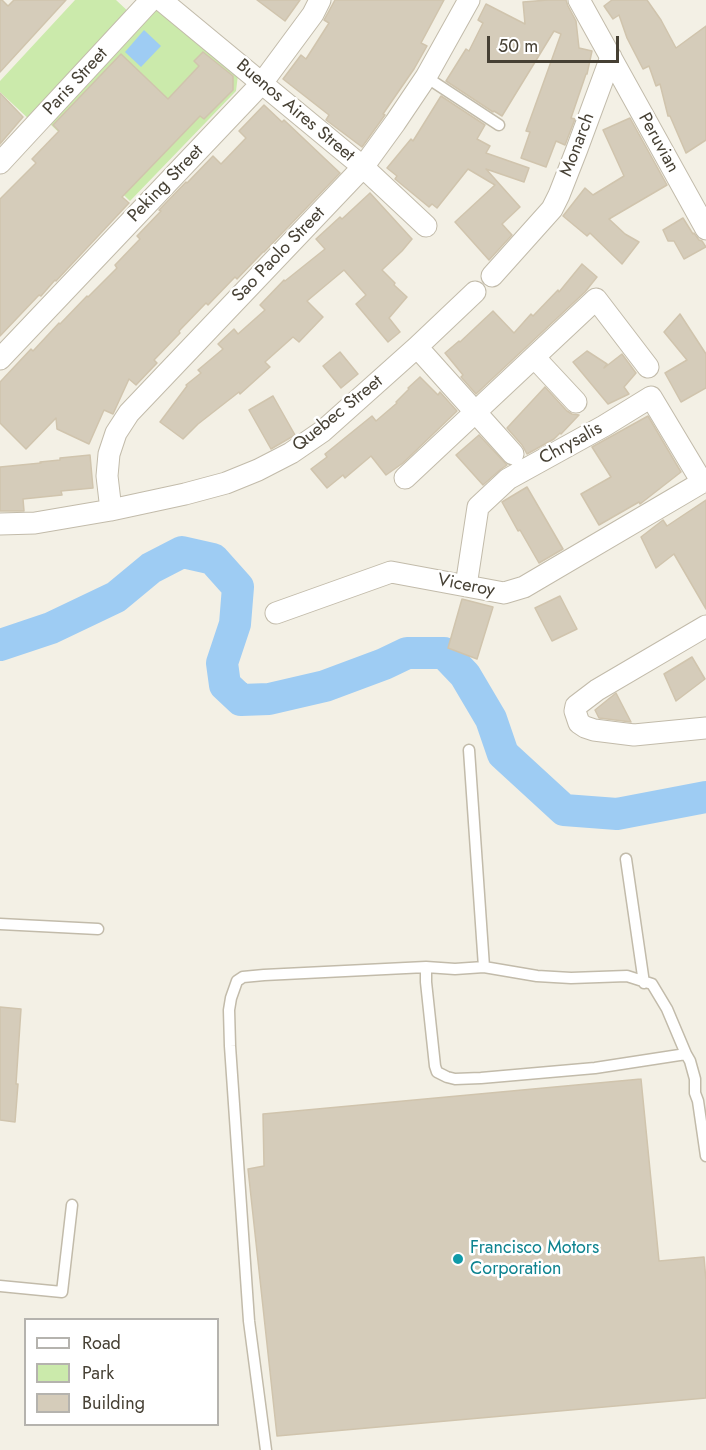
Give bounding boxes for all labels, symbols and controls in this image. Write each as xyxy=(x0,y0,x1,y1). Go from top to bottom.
scale bar xyxy=(490,24,622,62)
text: 50 m xyxy=(498,33,538,59)
street label: Paris Street xyxy=(39,44,113,120)
street label: Buenos Aires Street xyxy=(231,55,359,167)
street label: Peruvian xyxy=(633,109,683,177)
street label: Monarch xyxy=(556,110,600,180)
street label: Peking Street xyxy=(124,141,208,227)
street label: Sao Paolo Street xyxy=(228,203,330,307)
street label: Quebec Street xyxy=(289,371,387,457)
street label: Chrysalis xyxy=(536,418,606,470)
street label: Viceroy xyxy=(436,570,496,602)
place label: Francisco Motors Corporation xyxy=(470,1238,599,1280)
marker: Francisco Motors Corporation xyxy=(451,1252,465,1266)
legend xyxy=(24,1318,219,1426)
text: Road xyxy=(82,1330,121,1356)
text: Park xyxy=(82,1360,114,1386)
text: Building xyxy=(82,1390,145,1416)

